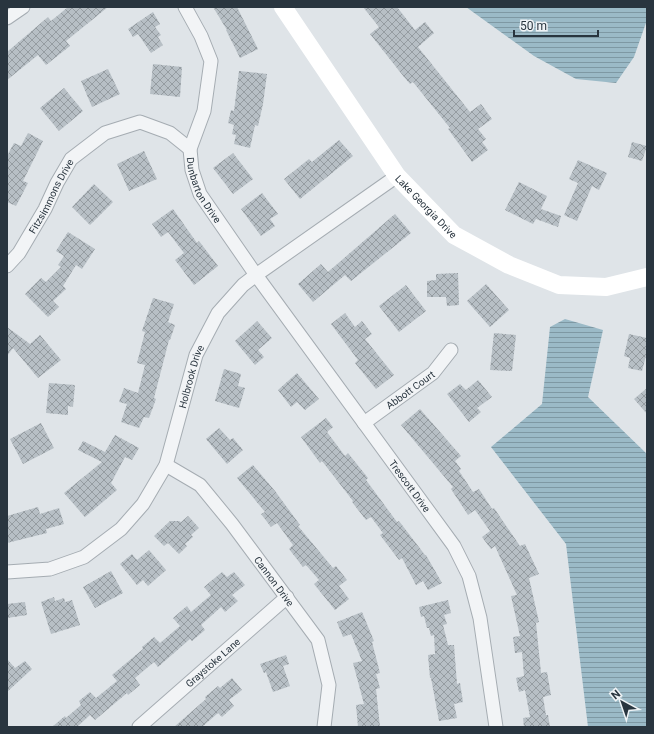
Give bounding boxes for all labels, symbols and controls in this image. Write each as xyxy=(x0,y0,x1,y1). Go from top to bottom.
scale bar xyxy=(514,12,598,38)
text: 50 m xyxy=(520,19,547,33)
street label: Fitzsimmons Drive xyxy=(26,157,75,235)
street label: Dunbarton Drive xyxy=(185,157,224,225)
street label: Lake Georgia Drive xyxy=(393,173,459,240)
street label: Holbrook Drive xyxy=(176,343,206,409)
street label: Abbott Court xyxy=(384,368,437,411)
street label: Trescott Drive xyxy=(387,458,433,514)
street label: Cannon Drive xyxy=(252,554,296,608)
street label: Graystoke Lane xyxy=(183,636,242,689)
north arrow xyxy=(602,682,642,722)
text: N xyxy=(609,687,623,702)

